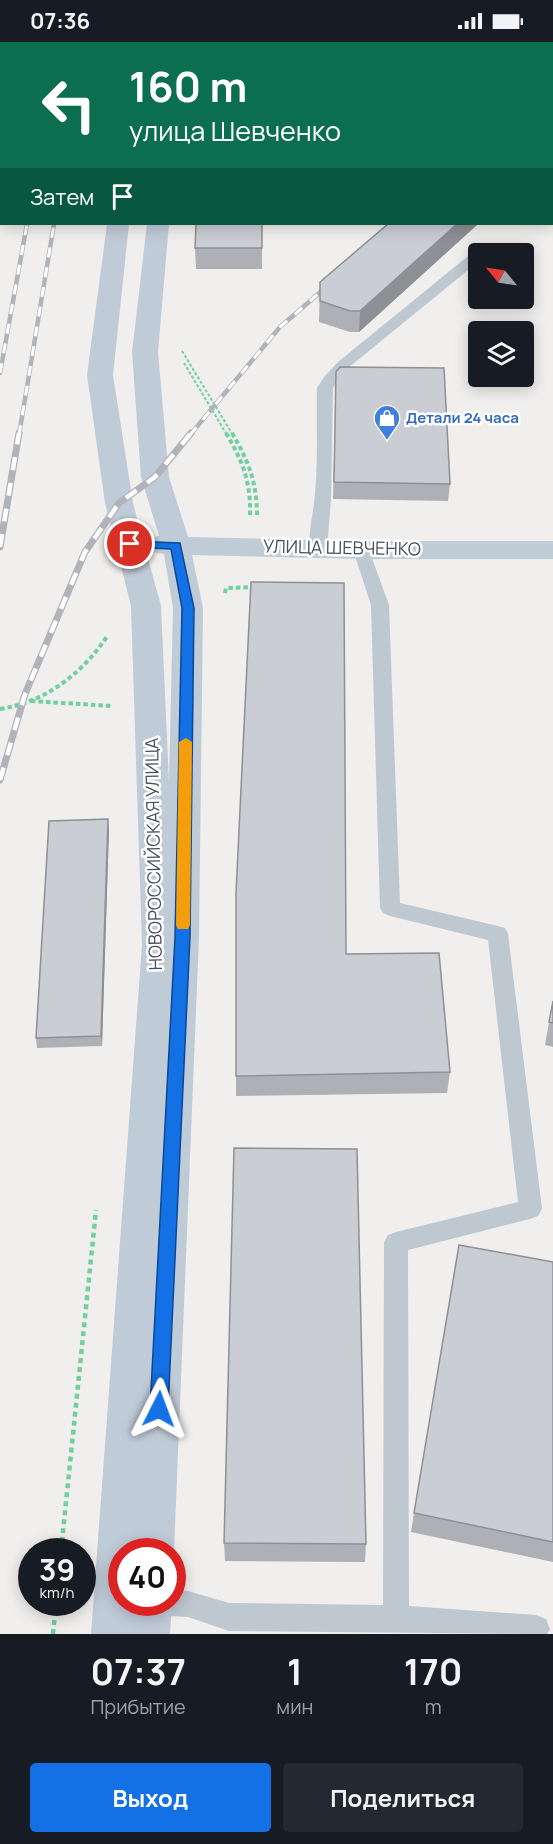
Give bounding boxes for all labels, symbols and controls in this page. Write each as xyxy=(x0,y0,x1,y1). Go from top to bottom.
text: 07:36 xyxy=(30,6,90,36)
text: 160 m xyxy=(129,57,247,115)
icon: left xyxy=(30,66,108,144)
text: улица Шевченко xyxy=(129,112,341,149)
icon: arrive xyxy=(106,180,139,213)
text: Затем xyxy=(30,182,94,212)
north arrow xyxy=(468,243,534,309)
map controls xyxy=(468,243,534,387)
button: layers xyxy=(468,321,534,387)
shop icon: Детали 24 часа xyxy=(372,403,402,441)
place label: Детали 24 часа xyxy=(406,407,519,428)
pin xyxy=(104,518,155,569)
icon: arrive xyxy=(113,527,146,560)
street label: УЛИЦА ШЕВЧЕНКО xyxy=(263,534,421,560)
street label: НОВОРОССИЙСКАЯ УЛИЦА xyxy=(139,737,167,971)
position arrow xyxy=(127,1377,191,1441)
speed limit sign: 40 xyxy=(108,1538,186,1616)
text: 39 xyxy=(39,1549,75,1590)
text: km/h xyxy=(40,1582,74,1603)
text: 07:37 xyxy=(90,1647,186,1696)
text: 1 xyxy=(287,1647,303,1696)
text: 170 xyxy=(404,1647,462,1696)
text: Прибытие xyxy=(91,1693,186,1720)
text: мин xyxy=(276,1693,313,1720)
text: m xyxy=(425,1693,442,1720)
button: Выход xyxy=(30,1763,271,1832)
button: Поделиться xyxy=(283,1763,523,1832)

